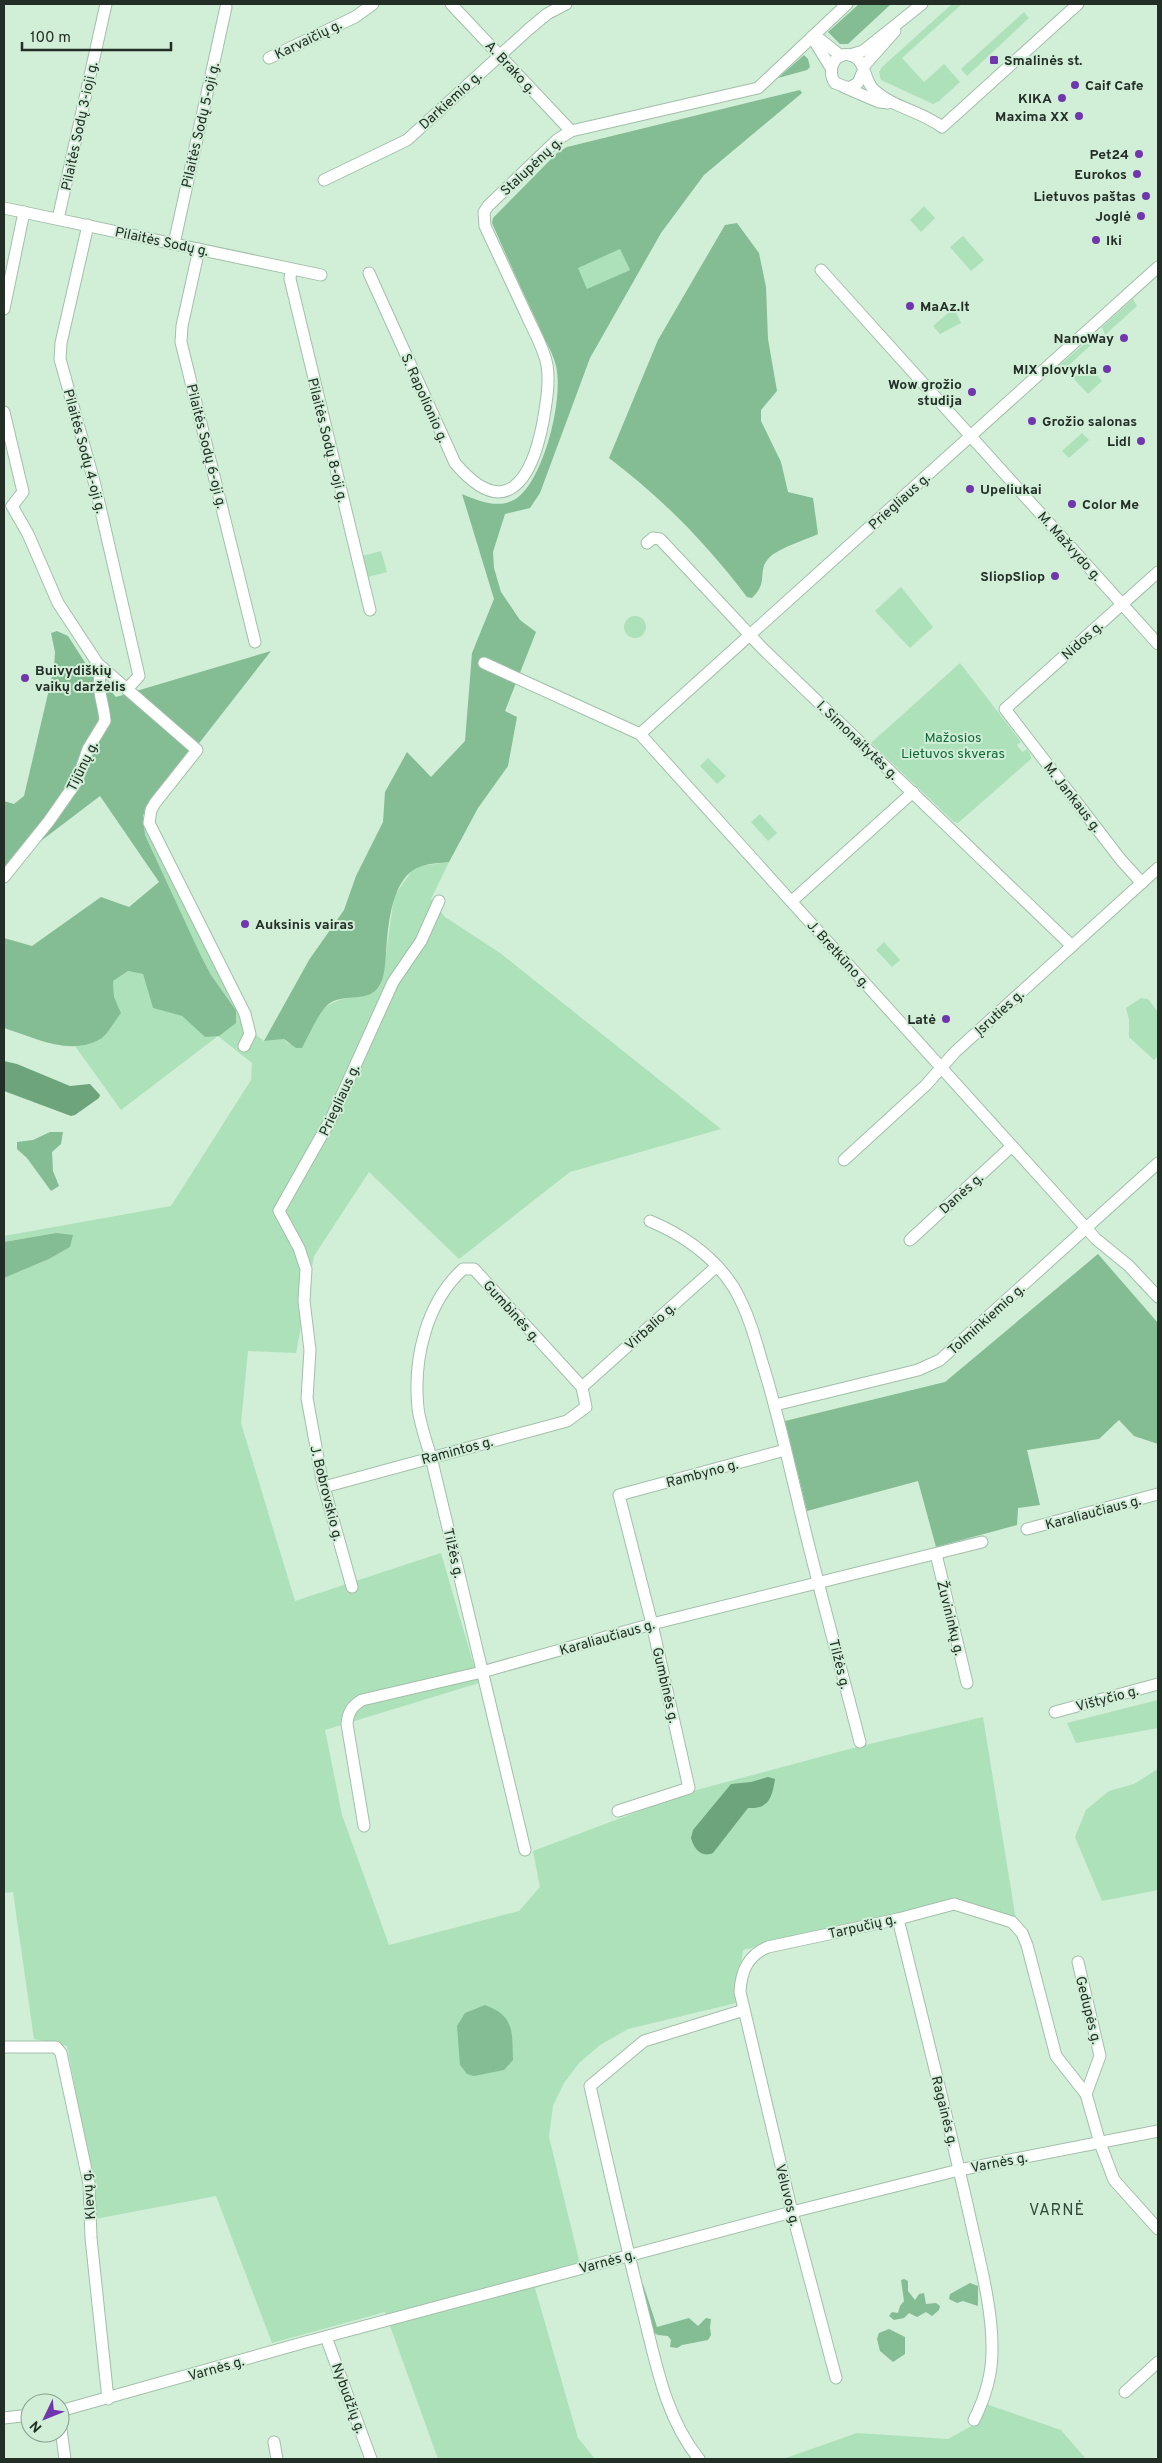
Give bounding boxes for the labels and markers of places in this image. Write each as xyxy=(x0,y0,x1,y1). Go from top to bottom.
place label: Smalinės st. xyxy=(1004,53,1083,70)
marker: Smalinės st. xyxy=(988,54,1000,66)
place label: Caif Cafe xyxy=(1085,78,1144,95)
marker: Caif Cafe xyxy=(1069,79,1081,91)
place label: KIKA xyxy=(1018,91,1052,108)
marker: KIKA xyxy=(1056,92,1068,104)
place label: Maxima XX xyxy=(995,109,1069,126)
marker: Maxima XX xyxy=(1073,110,1085,122)
place label: Pet24 xyxy=(1089,147,1129,164)
marker: Pet24 xyxy=(1133,148,1145,160)
place label: Eurokos xyxy=(1074,167,1127,184)
marker: Eurokos xyxy=(1131,168,1143,180)
place label: Lietuvos paštas xyxy=(1034,189,1136,206)
marker: Lietuvos paštas xyxy=(1140,190,1152,202)
place label: Joglė xyxy=(1095,209,1131,226)
marker: Joglė xyxy=(1135,210,1147,222)
place label: Iki xyxy=(1106,233,1122,250)
marker: Iki xyxy=(1090,234,1102,246)
place label: MaAz.lt xyxy=(920,299,970,316)
marker: MaAz.lt xyxy=(904,300,916,312)
place label: NanoWay xyxy=(1053,331,1114,348)
marker: NanoWay xyxy=(1118,332,1130,344)
place label: MIX plovykla xyxy=(1013,362,1097,379)
marker: MIX plovykla xyxy=(1101,363,1113,375)
place label: Wow grožio studija xyxy=(888,377,962,410)
marker: Wow grožio studija xyxy=(966,386,978,398)
place label: Grožio salonas xyxy=(1042,414,1137,431)
marker: Grožio salonas xyxy=(1026,415,1038,427)
place label: Lidl xyxy=(1107,434,1131,451)
marker: Lidl xyxy=(1135,435,1147,447)
place label: Upeliukai xyxy=(980,482,1042,499)
marker: Upeliukai xyxy=(964,483,976,495)
place label: Color Me xyxy=(1082,497,1139,514)
marker: Color Me xyxy=(1066,498,1078,510)
place label: SliopSliop xyxy=(980,569,1045,586)
marker: SliopSliop xyxy=(1049,570,1061,582)
place label: Buivydiškių vaikų darželis xyxy=(35,663,126,696)
marker: Buivydiškių vaikų darželis xyxy=(19,672,31,684)
place label: Auksinis vairas xyxy=(255,917,354,934)
marker: Auksinis vairas xyxy=(239,918,251,930)
place label: Latė xyxy=(907,1012,936,1029)
marker: Latė xyxy=(940,1013,952,1025)

